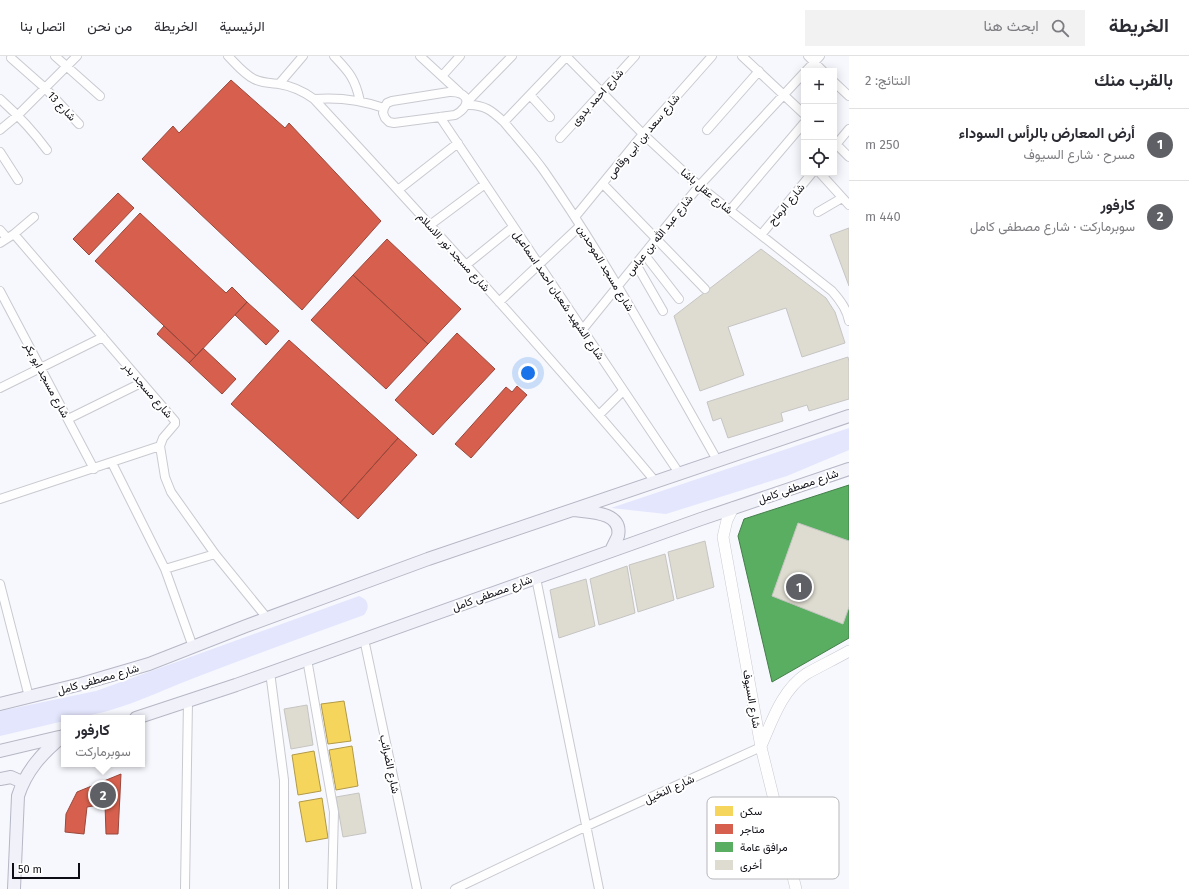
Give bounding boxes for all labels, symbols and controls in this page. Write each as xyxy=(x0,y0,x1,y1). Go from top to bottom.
search box xyxy=(805,10,1085,46)
text: الخريطة xyxy=(1109,14,1169,37)
text: ابحث هنا xyxy=(983,17,1039,35)
icon: search xyxy=(1049,17,1071,39)
text: اتصل بنا xyxy=(20,18,65,35)
text: من نحن xyxy=(87,18,132,35)
text: الخريطة xyxy=(154,18,197,35)
text: الرئيسية xyxy=(219,18,265,35)
street label: شارع احمد بدوى xyxy=(569,66,627,129)
map controls xyxy=(801,68,837,176)
button: + xyxy=(801,68,837,104)
text: بالقرب منك xyxy=(1094,70,1173,91)
text: النتائج: 2 xyxy=(865,73,910,88)
street label: شارع 13 xyxy=(44,89,79,125)
street label: شارع سعد بن ابى وقاص xyxy=(604,91,683,182)
button: − xyxy=(801,104,837,140)
text: أرض المعارض بالرأس السوداء xyxy=(958,124,1135,142)
text: 250 m xyxy=(865,137,900,152)
text: 1 xyxy=(1157,137,1163,152)
button: locate xyxy=(801,140,837,176)
text: مسرح · شارع السيوف xyxy=(1024,147,1135,162)
street label: شارع عقل باشا xyxy=(677,166,736,218)
street label: شارع الرماح xyxy=(765,181,808,228)
street label: شارع عبد الله بن عباس xyxy=(623,192,697,279)
text: كارفور xyxy=(1100,196,1135,214)
text: 440 m xyxy=(865,209,901,224)
text: 2 xyxy=(1157,209,1163,224)
street label: شارع مسجد نور الاسلام xyxy=(414,210,493,295)
text: سوبرماركت · شارع مصطفى كامل xyxy=(970,219,1135,234)
street label: شارع مسجد الموحدين xyxy=(574,223,637,315)
street label: شارع الشهيد شعبان احمد اسماعيل xyxy=(510,228,607,363)
street label: شارع مسجد ابو بكر xyxy=(20,340,72,421)
street label: شارع مسجد بدر xyxy=(119,359,175,422)
your location xyxy=(518,363,538,383)
street label: شارع مصطفى كامل xyxy=(756,466,841,507)
pin: 1 xyxy=(786,572,812,602)
street label: شارع مصطفى كامل xyxy=(450,573,535,615)
street label: شارع مصطفى كامل xyxy=(56,662,141,698)
street label: شارع السيوف xyxy=(739,669,763,730)
popup xyxy=(61,715,145,767)
text: كارفور xyxy=(75,721,110,739)
street label: شارع الضرائب xyxy=(376,733,402,795)
text: سوبرماركت xyxy=(75,744,131,759)
street label: شارع النخيل xyxy=(642,772,697,808)
pin: 2 xyxy=(90,780,116,810)
legend xyxy=(707,797,839,879)
text: سكن xyxy=(740,805,763,818)
text: متاجر xyxy=(739,823,765,836)
text: مرافق عامة xyxy=(740,841,788,854)
text: أخرى xyxy=(740,859,762,872)
scale bar xyxy=(12,861,80,880)
text: 50 m xyxy=(18,863,42,876)

